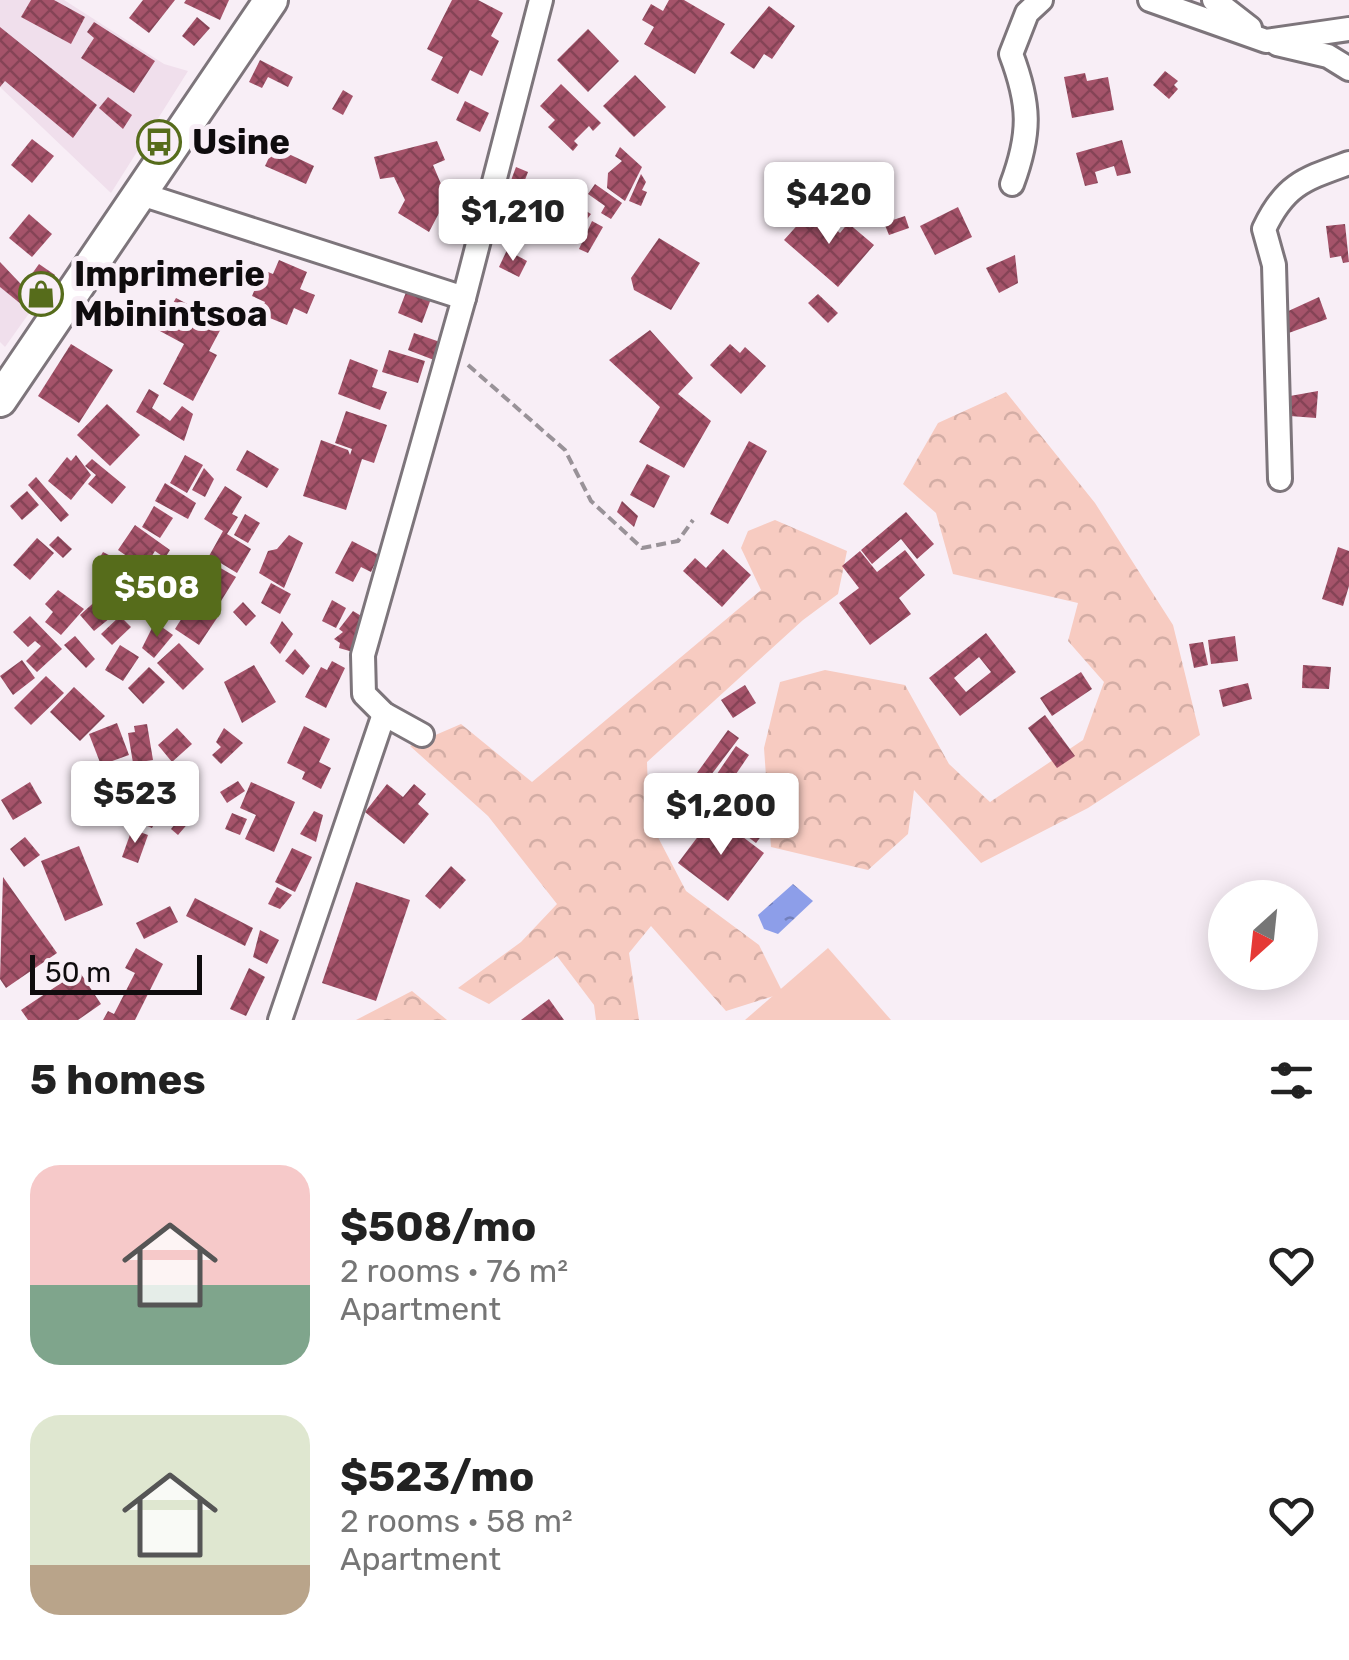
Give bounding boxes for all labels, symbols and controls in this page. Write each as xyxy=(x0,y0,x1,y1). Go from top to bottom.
bus stop icon: Usine xyxy=(136,119,182,165)
place label: Usine xyxy=(192,121,290,163)
pin: $420 xyxy=(770,162,888,247)
text: $420 xyxy=(786,175,872,213)
pin: $1,210 xyxy=(432,179,594,264)
text: $1,210 xyxy=(461,192,565,230)
place label: Imprimerie Mbinintsoa xyxy=(74,253,268,335)
shop icon: Imprimerie Mbinintsoa xyxy=(18,271,64,317)
pin: $508 xyxy=(98,555,216,640)
text: $508 xyxy=(114,568,200,606)
pin: $523 xyxy=(76,761,194,846)
pin: $1,200 xyxy=(640,773,802,858)
text: $523 xyxy=(93,774,177,812)
text: $1,200 xyxy=(666,786,776,824)
north arrow xyxy=(1208,880,1318,990)
map controls xyxy=(1208,880,1318,990)
scale bar xyxy=(30,950,202,994)
text: 50 m xyxy=(45,956,111,989)
icon: filters xyxy=(1264,1053,1319,1108)
text: 5 homes xyxy=(30,1055,206,1105)
text: $508/mo xyxy=(340,1202,536,1252)
icon: home xyxy=(110,1205,230,1325)
icon: heart xyxy=(1264,1238,1319,1293)
text: 2 rooms · 76 m² xyxy=(340,1252,568,1290)
text: Apartment xyxy=(340,1290,501,1328)
text: $523/mo xyxy=(340,1452,534,1502)
icon: home xyxy=(110,1455,230,1575)
icon: heart xyxy=(1264,1488,1319,1543)
text: 2 rooms · 58 m² xyxy=(340,1502,573,1540)
text: Apartment xyxy=(340,1540,501,1578)

